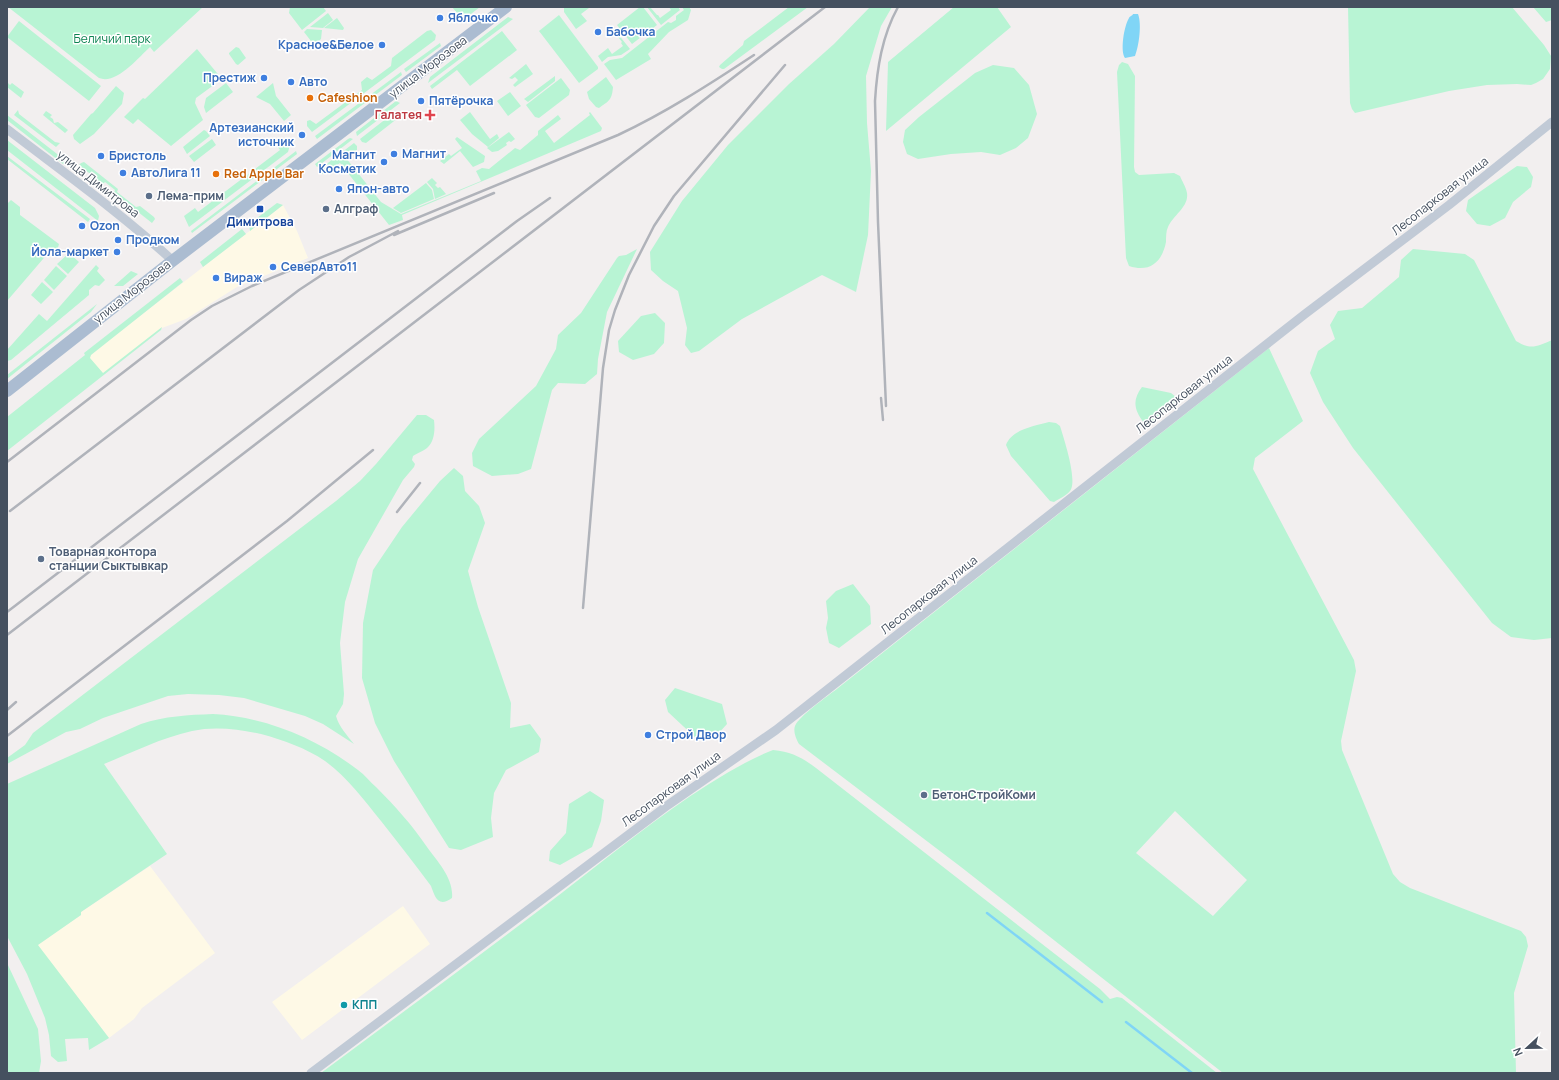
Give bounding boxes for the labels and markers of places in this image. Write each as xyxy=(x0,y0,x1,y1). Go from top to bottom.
place label: Яблочко xyxy=(448,9,498,26)
marker: Яблочко xyxy=(435,13,445,23)
place label: Бабочка xyxy=(606,23,656,40)
marker: Бабочка xyxy=(593,27,603,37)
place label: Красное&Белое xyxy=(278,36,374,53)
marker: Красное&Белое xyxy=(377,40,387,50)
place label: Престиж xyxy=(203,69,257,86)
marker: Престиж xyxy=(259,73,269,83)
place label: Авто xyxy=(299,73,327,90)
marker: Авто xyxy=(286,77,296,87)
place label: Cafeshion xyxy=(318,89,378,106)
place label: Пятёрочка xyxy=(429,92,493,109)
marker: Cafeshion xyxy=(305,93,315,103)
marker: Пятёрочка xyxy=(416,96,426,106)
place label: Галатея xyxy=(375,106,422,123)
marker: Галатея xyxy=(425,110,435,120)
place label: Артезианский источник xyxy=(209,119,295,150)
marker: Артезианский источник xyxy=(297,130,307,140)
place label: Магнит xyxy=(402,145,447,162)
place label: Магнит Косметик xyxy=(319,146,377,177)
place label: Бристоль xyxy=(109,147,166,164)
marker: Магнит xyxy=(389,149,399,159)
marker: Бристоль xyxy=(96,151,106,161)
marker: Магнит Косметик xyxy=(379,157,389,167)
place label: АвтоЛига 11 xyxy=(131,164,201,181)
place label: Red Apple Bar xyxy=(224,165,304,182)
marker: АвтоЛига 11 xyxy=(118,168,128,178)
marker: Red Apple Bar xyxy=(211,169,221,179)
place label: Япон-авто xyxy=(347,180,409,197)
marker: Япон-авто xyxy=(334,184,344,194)
place label: Лема-прим xyxy=(157,187,224,204)
marker: Лема-прим xyxy=(144,191,154,201)
place label: Алграф xyxy=(334,200,378,217)
marker: Димитрова xyxy=(255,204,265,214)
marker: Алграф xyxy=(321,204,331,214)
place label: Димитрова xyxy=(226,213,294,230)
place label: Ozon xyxy=(90,217,120,234)
marker: Ozon xyxy=(77,221,87,231)
place label: Продком xyxy=(126,231,180,248)
marker: Продком xyxy=(113,235,123,245)
place label: Йола-маркет xyxy=(31,243,110,260)
marker: Йола-маркет xyxy=(112,247,122,257)
place label: СеверАвто11 xyxy=(281,258,357,275)
marker: СеверАвто11 xyxy=(268,262,278,272)
place label: Вираж xyxy=(224,269,263,286)
marker: Вираж xyxy=(211,273,221,283)
place label: Товарная контора станции Сыктывкар xyxy=(49,543,168,574)
marker: Товарная контора станции Сыктывкар xyxy=(36,554,46,564)
place label: Строй Двор xyxy=(656,726,726,743)
marker: Строй Двор xyxy=(643,730,653,740)
place label: БетонСтройКоми xyxy=(932,786,1036,803)
marker: БетонСтройКоми xyxy=(919,790,929,800)
place label: КПП xyxy=(352,996,377,1013)
marker: КПП xyxy=(339,1000,349,1010)

